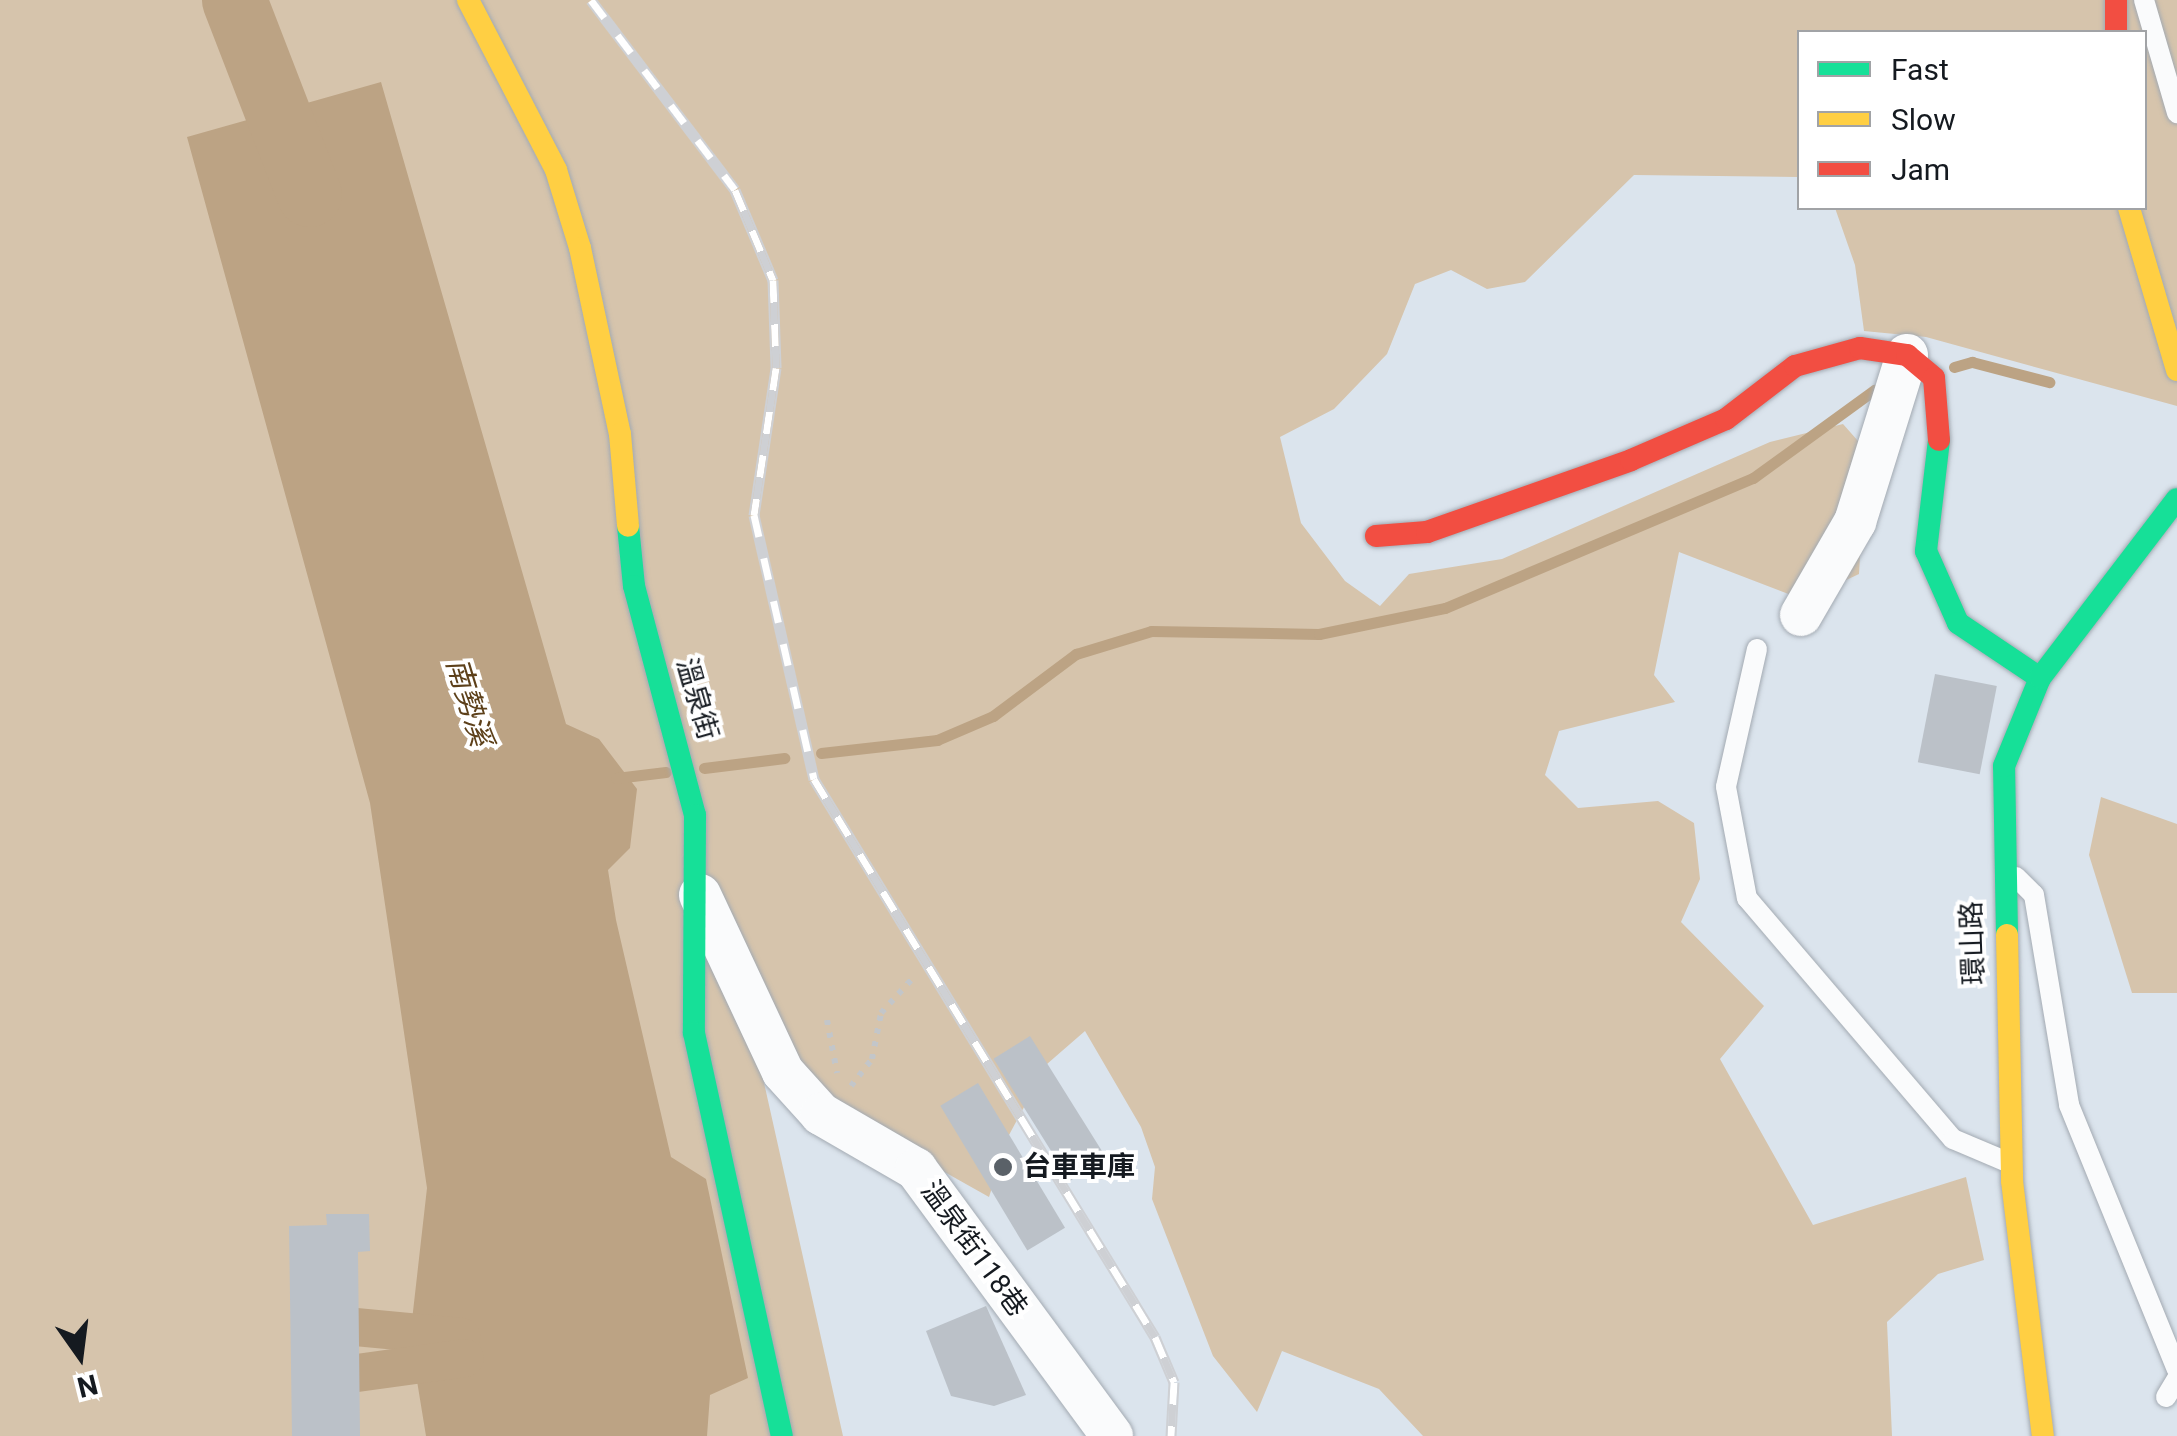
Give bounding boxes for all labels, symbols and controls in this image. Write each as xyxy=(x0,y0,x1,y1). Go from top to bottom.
legend xyxy=(1797,30,2147,210)
text: Fast xyxy=(1891,52,1949,87)
text: Slow xyxy=(1891,102,1956,137)
text: Jam xyxy=(1891,152,1950,187)
water label: 南勢溪 xyxy=(439,654,499,750)
street label: 溫泉街 xyxy=(669,654,725,744)
street label: 環山路 xyxy=(1955,900,1991,986)
place label: 台車車庫 xyxy=(1023,1150,1135,1184)
marker: 台車車庫 xyxy=(992,1156,1014,1178)
street label: 溫泉街118巷 xyxy=(914,1175,1034,1323)
north arrow xyxy=(30,1306,130,1406)
text: N xyxy=(74,1367,101,1404)

